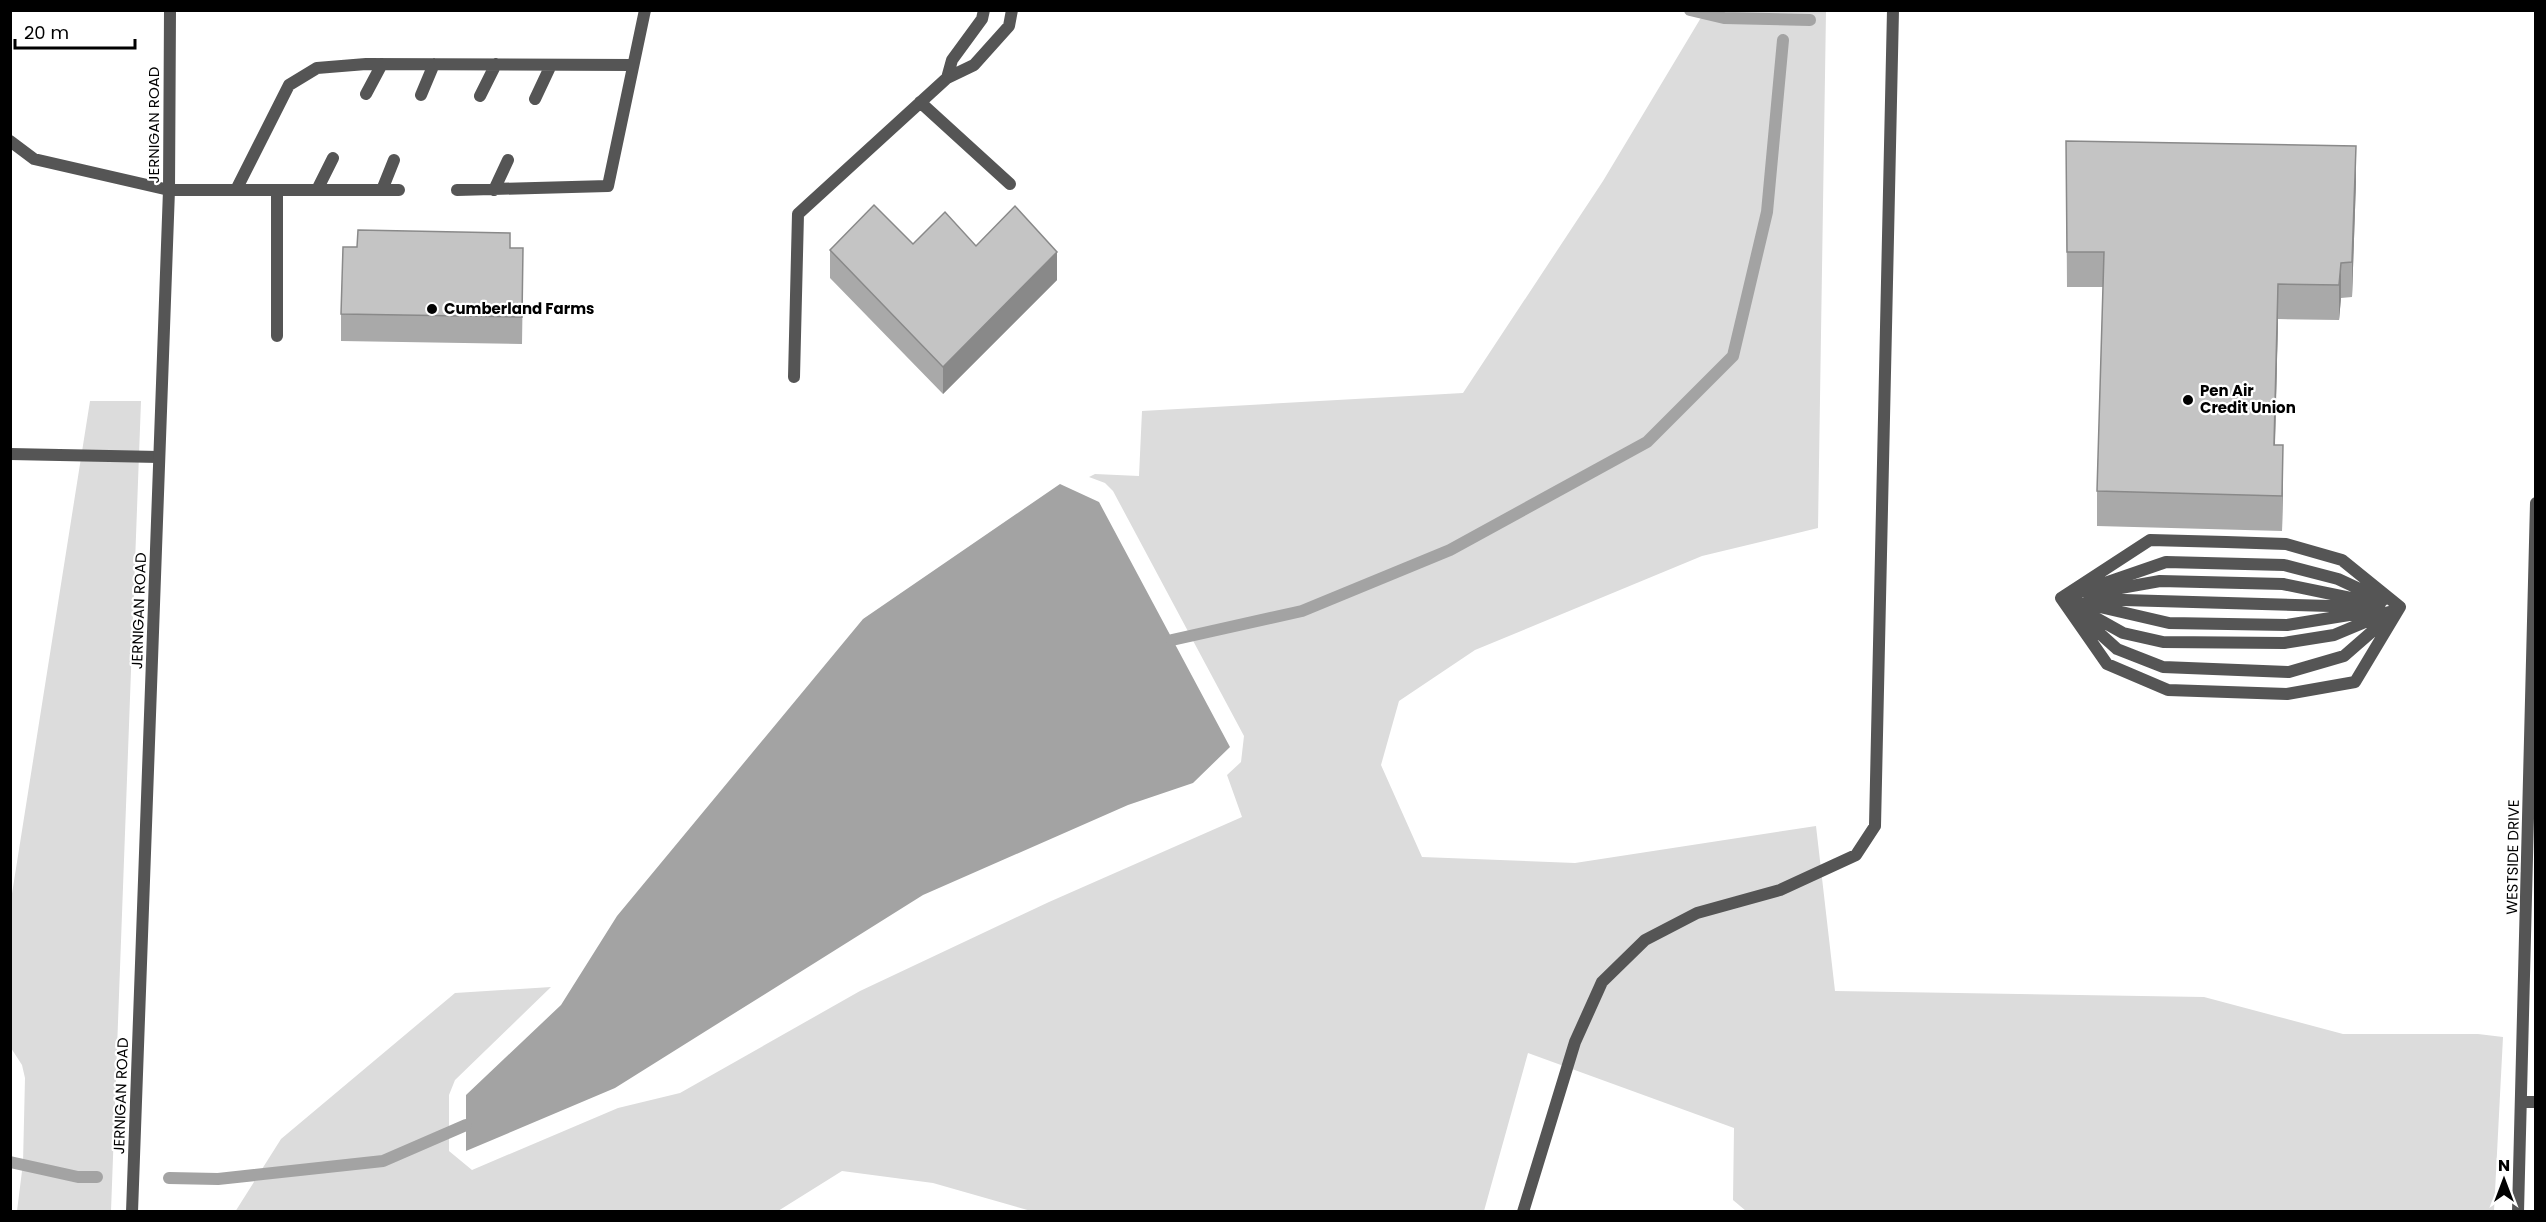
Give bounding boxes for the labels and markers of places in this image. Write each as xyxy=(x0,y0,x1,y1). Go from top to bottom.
place label: Cumberland Farms xyxy=(444,298,594,319)
marker: Cumberland Farms xyxy=(425,302,439,316)
place label: Pen Air Credit Union xyxy=(2200,380,2296,418)
marker: Pen Air Credit Union xyxy=(2181,393,2195,407)

